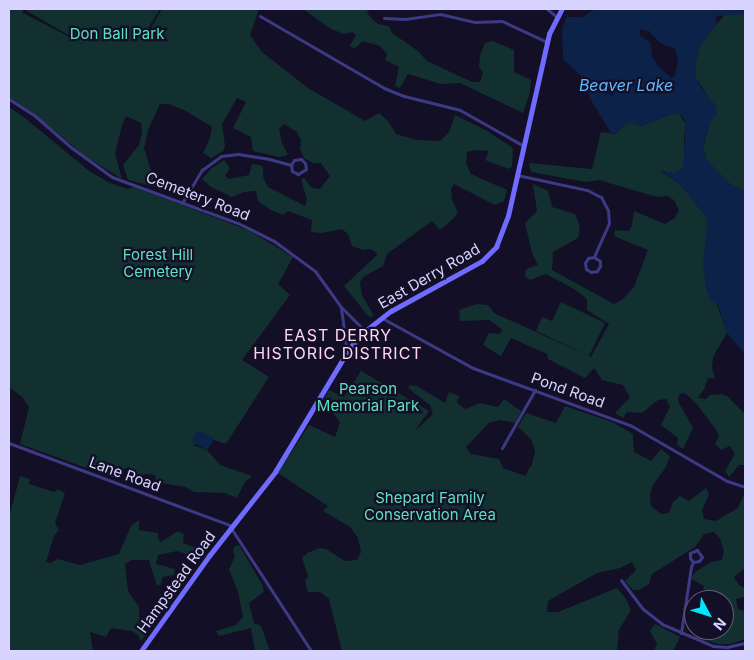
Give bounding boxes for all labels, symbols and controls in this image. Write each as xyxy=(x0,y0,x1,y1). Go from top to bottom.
park label: Don Ball Park xyxy=(70,25,164,43)
water label: Beaver Lake xyxy=(579,75,673,95)
street label: Cemetery Road xyxy=(144,168,252,224)
street label: East Derry Road xyxy=(375,240,483,312)
park label: Forest Hill Cemetery xyxy=(123,245,193,280)
district label: EAST DERRY HISTORIC DISTRICT xyxy=(251,325,425,363)
street label: Pond Road xyxy=(529,368,607,412)
park label: Pearson Memorial Park xyxy=(317,379,419,414)
street label: Lane Road xyxy=(87,453,163,495)
park label: Shepard Family Conservation Area xyxy=(364,488,496,523)
street label: Hampstead Road xyxy=(133,528,219,636)
north arrow xyxy=(684,590,734,640)
text: N xyxy=(710,615,730,634)

